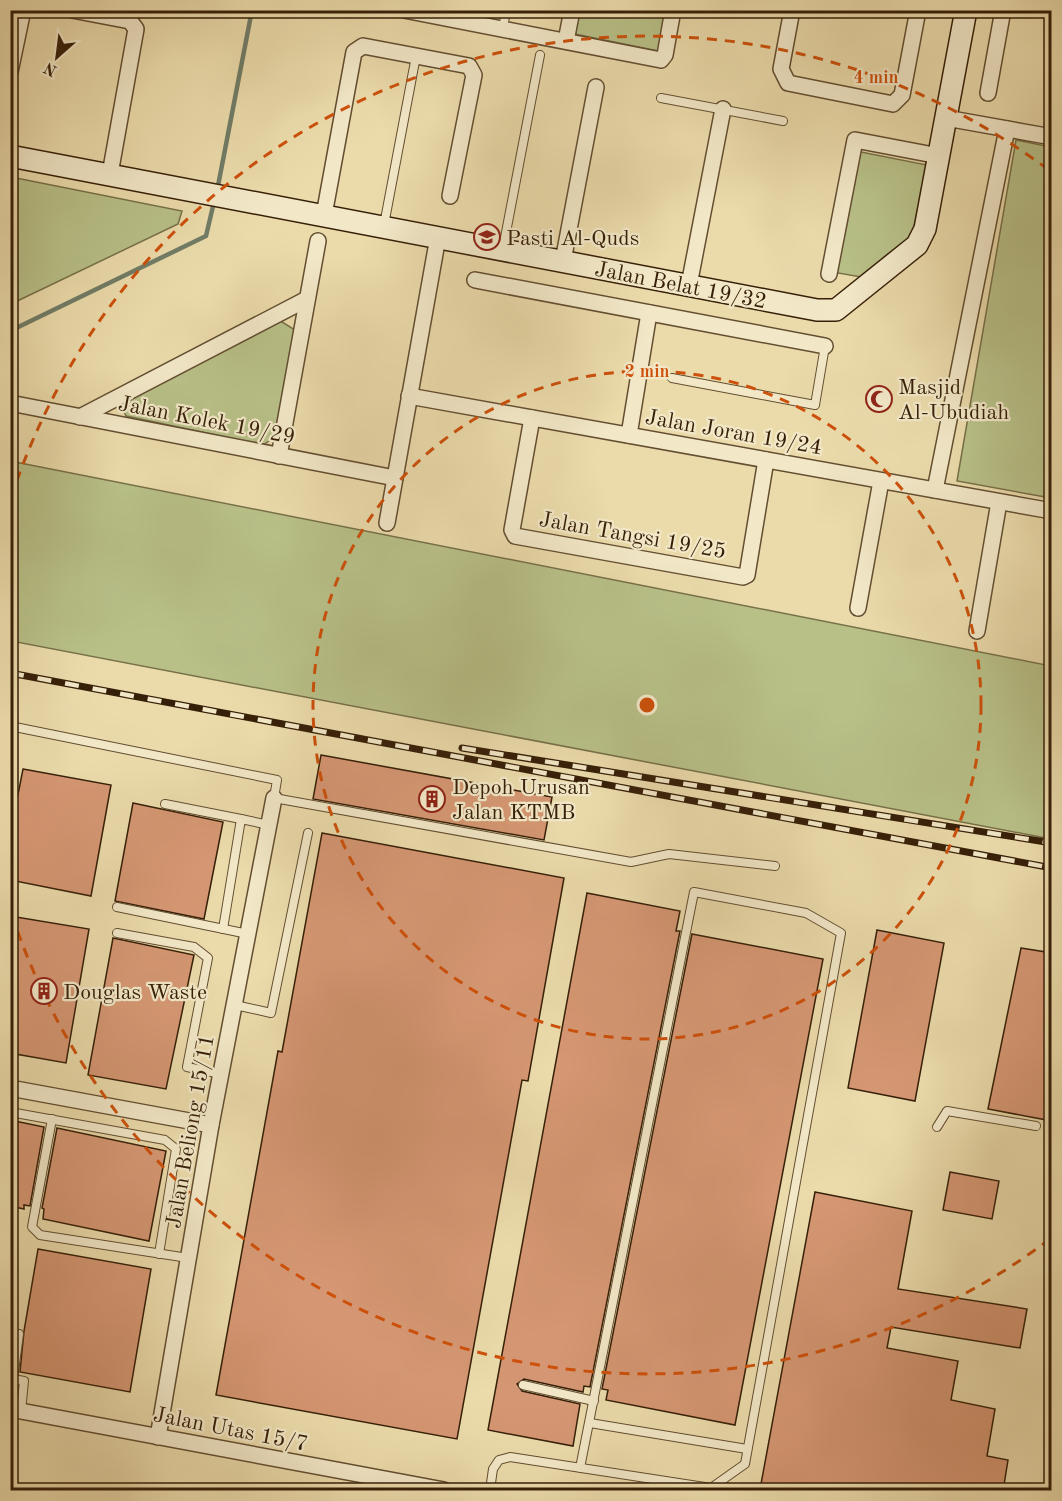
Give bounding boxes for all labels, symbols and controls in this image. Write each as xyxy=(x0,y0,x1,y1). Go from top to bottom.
north arrow xyxy=(27,27,87,87)
text: N xyxy=(41,58,60,78)
text: 4 min xyxy=(853,69,899,87)
school or university icon: Pasti Al-Quds xyxy=(472,222,502,252)
place label: Pasti Al-Quds xyxy=(506,228,639,250)
street label: Jalan Belat 19/32 xyxy=(593,259,768,313)
text: 2 min xyxy=(624,363,670,381)
place label: Masjid Al-Ubudiah xyxy=(898,377,1009,424)
mosque icon: Masjid Al-Ubudiah xyxy=(864,384,894,414)
street label: Jalan Kolek 19/29 xyxy=(116,393,297,449)
street label: Jalan Joran 19/24 xyxy=(643,407,824,459)
street label: Jalan Tangsi 19/25 xyxy=(537,509,728,563)
centre of rings xyxy=(637,695,657,715)
place label: Depoh Urusan Jalan KTMB xyxy=(452,777,590,824)
building icon: Depoh Urusan Jalan KTMB xyxy=(417,784,447,814)
building icon: Douglas Waste xyxy=(29,976,59,1006)
place label: Douglas Waste xyxy=(63,982,207,1004)
street label: Jalan Beliong 15/11 xyxy=(163,1033,219,1230)
street label: Jalan Utas 15/7 xyxy=(151,1404,310,1456)

